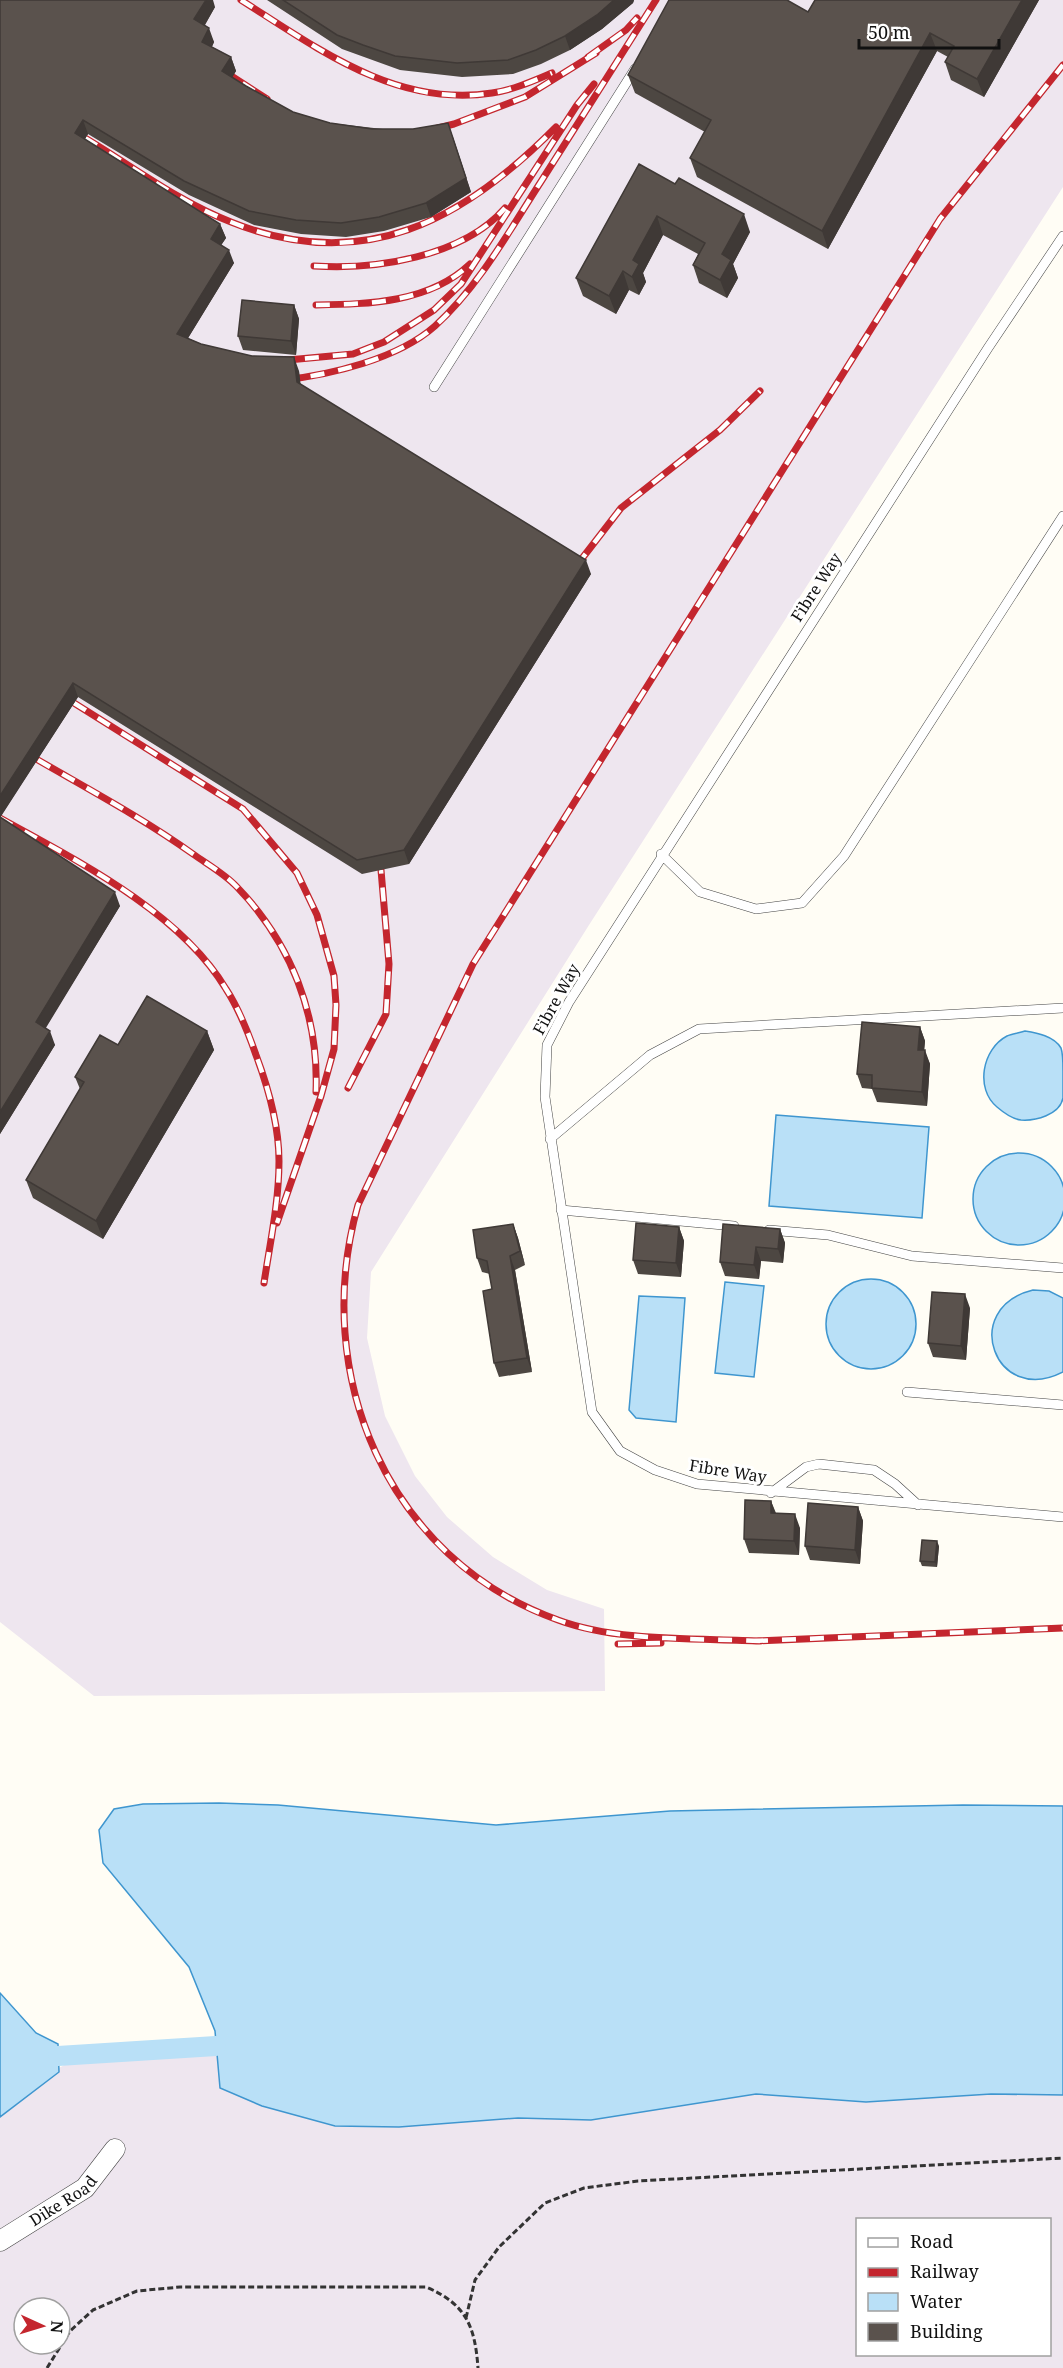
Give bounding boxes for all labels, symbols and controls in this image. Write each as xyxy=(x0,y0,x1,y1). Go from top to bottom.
scale bar xyxy=(859,12,998,50)
text: 50 m xyxy=(868,20,910,44)
street label: Fibre Way xyxy=(786,548,847,626)
street label: Fibre Way xyxy=(527,959,585,1038)
street label: Fibre Way xyxy=(688,1454,769,1488)
street label: Dike Road xyxy=(25,2171,102,2231)
legend xyxy=(856,2218,1051,2356)
text: Road xyxy=(910,2229,953,2253)
text: Railway xyxy=(910,2259,980,2283)
text: Water xyxy=(910,2289,963,2313)
north arrow xyxy=(12,2296,72,2356)
text: Building xyxy=(910,2319,983,2343)
text: N xyxy=(46,2320,68,2334)

